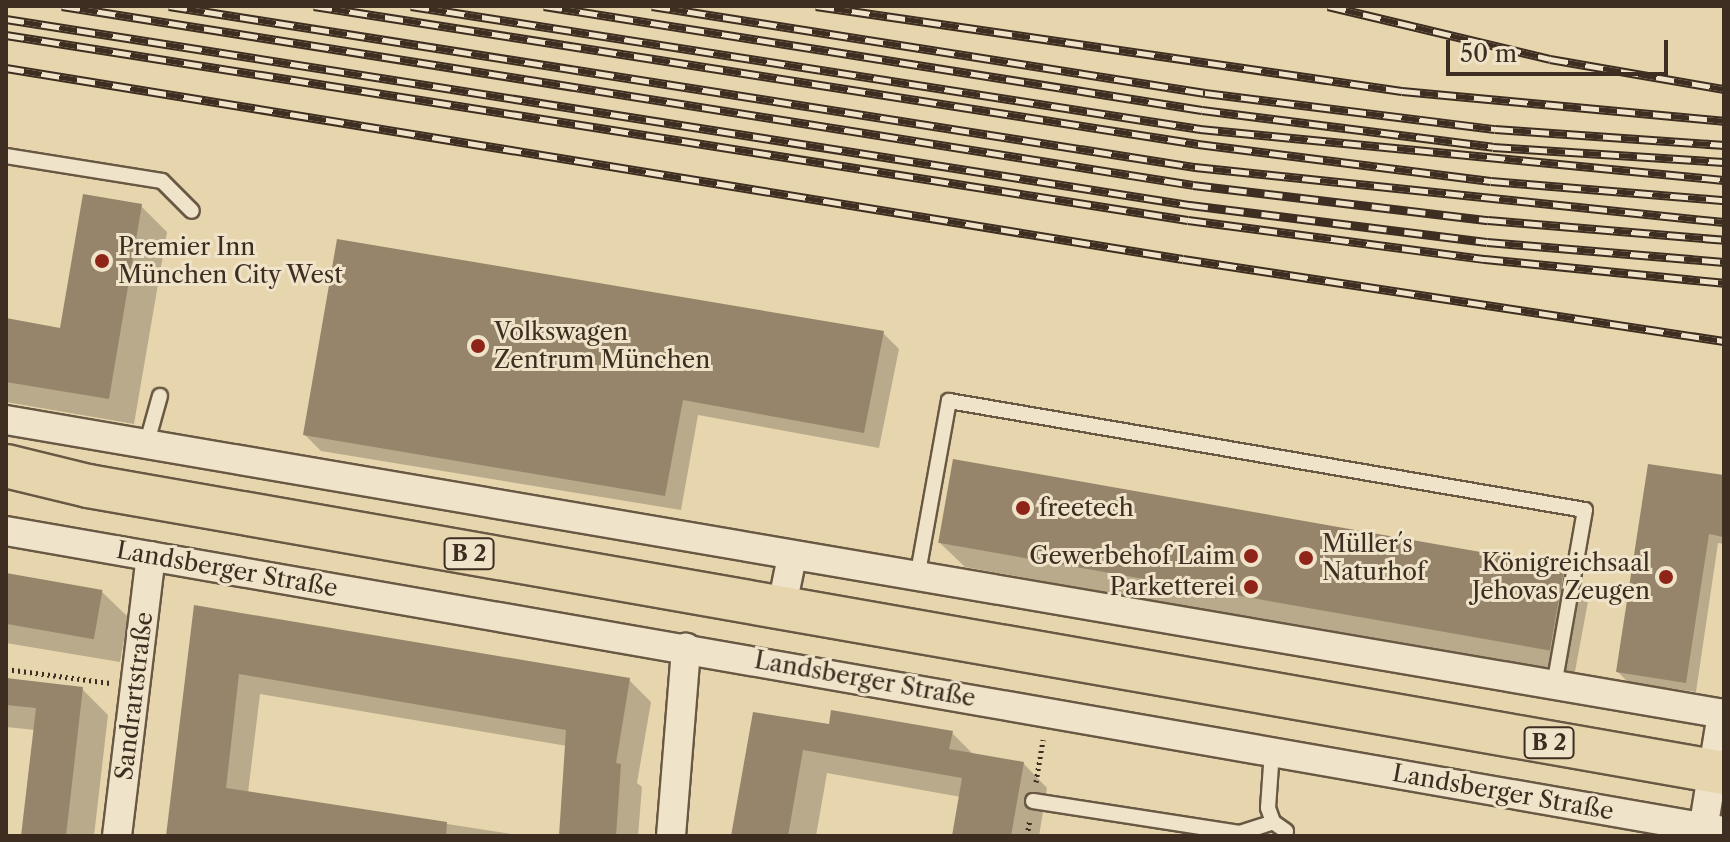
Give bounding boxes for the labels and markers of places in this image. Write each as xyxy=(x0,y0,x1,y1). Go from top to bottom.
place label: Premier Inn München City West xyxy=(118,233,344,289)
marker: Premier Inn München City West xyxy=(93,252,111,270)
place label: Volkswagen Zentrum München xyxy=(494,318,710,374)
marker: Volkswagen Zentrum München xyxy=(469,337,487,355)
place label: freetech xyxy=(1039,494,1134,522)
marker: freetech xyxy=(1014,499,1032,517)
place label: Müller´s Naturhof xyxy=(1322,530,1425,586)
place label: Gewerbehof Laim xyxy=(1029,542,1235,570)
marker: Gewerbehof Laim xyxy=(1242,547,1260,565)
marker: Müller´s Naturhof xyxy=(1297,549,1315,567)
place label: Königreichsaal Jehovas Zeugen xyxy=(1472,549,1650,605)
marker: Königreichsaal Jehovas Zeugen xyxy=(1657,568,1675,586)
place label: Parketterei xyxy=(1109,573,1235,601)
marker: Parketterei xyxy=(1242,578,1260,596)

